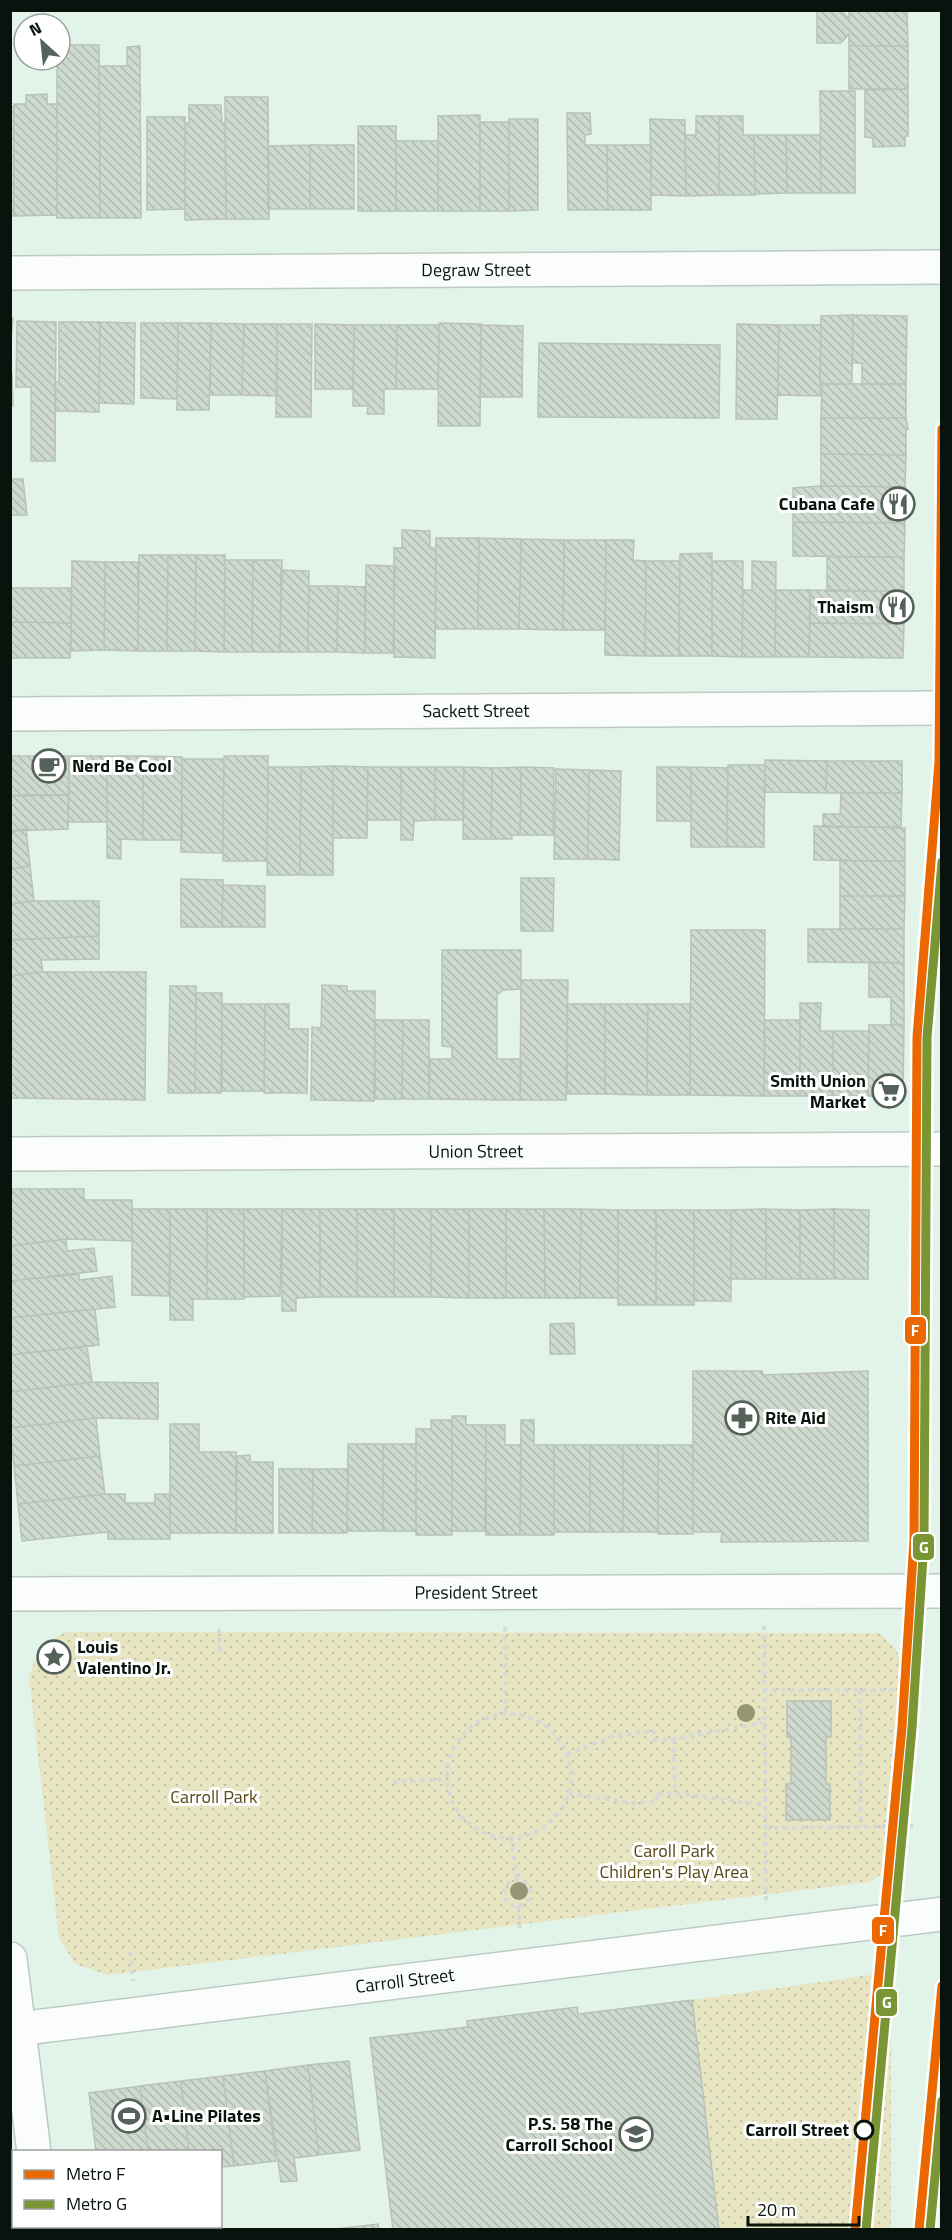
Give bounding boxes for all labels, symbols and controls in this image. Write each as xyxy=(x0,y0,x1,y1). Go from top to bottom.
north arrow xyxy=(12,12,72,72)
text: N xyxy=(25,15,46,42)
street label: Degraw Street xyxy=(421,256,531,283)
restaurant icon: Cubana Cafe xyxy=(880,486,916,522)
place label: Cubana Cafe xyxy=(779,490,875,517)
restaurant icon: Thaism xyxy=(879,589,915,625)
place label: Thaism xyxy=(817,593,874,620)
street label: Sackett Street xyxy=(422,697,530,724)
cafe icon: Nerd Be Cool xyxy=(31,748,67,784)
place label: Nerd Be Cool xyxy=(72,752,172,779)
place label: Smith Union Market xyxy=(770,1067,866,1115)
supermarket icon: Smith Union Market xyxy=(871,1073,907,1109)
street label: Union Street xyxy=(428,1137,524,1165)
line badge: F xyxy=(904,1316,927,1345)
text: F xyxy=(911,1318,920,1342)
pharmacy icon: Rite Aid xyxy=(724,1400,760,1436)
place label: Rite Aid xyxy=(765,1404,826,1431)
line badge: G xyxy=(912,1533,935,1561)
text: G xyxy=(919,1535,929,1559)
street label: President Street xyxy=(414,1578,538,1606)
place label: Louis Valentino Jr. xyxy=(77,1633,171,1681)
place icon: Louis Valentino Jr. xyxy=(36,1639,72,1675)
park label: Carroll Park xyxy=(170,1783,258,1810)
park label: Caroll Park Children's Play Area xyxy=(600,1837,748,1885)
line badge: F xyxy=(871,1916,895,1945)
text: F xyxy=(879,1918,888,1942)
street label: Carroll Street xyxy=(354,1961,457,2000)
line badge: G xyxy=(875,1988,898,2017)
text: G xyxy=(882,1990,892,2014)
sports icon: A•Line Pilates xyxy=(111,2098,147,2134)
place label: A•Line Pilates xyxy=(152,2102,261,2129)
place label: P.S. 58 The Carroll School xyxy=(506,2110,613,2158)
school or university icon: P.S. 58 The Carroll School xyxy=(618,2116,654,2152)
place label: Carroll Street xyxy=(746,2116,849,2143)
marker: Carroll Street xyxy=(854,2120,874,2140)
legend xyxy=(12,2150,222,2228)
text: Metro F xyxy=(66,2160,125,2187)
scale bar xyxy=(748,2189,859,2227)
text: Metro G xyxy=(66,2190,127,2217)
text: 20 m xyxy=(757,2196,796,2223)

